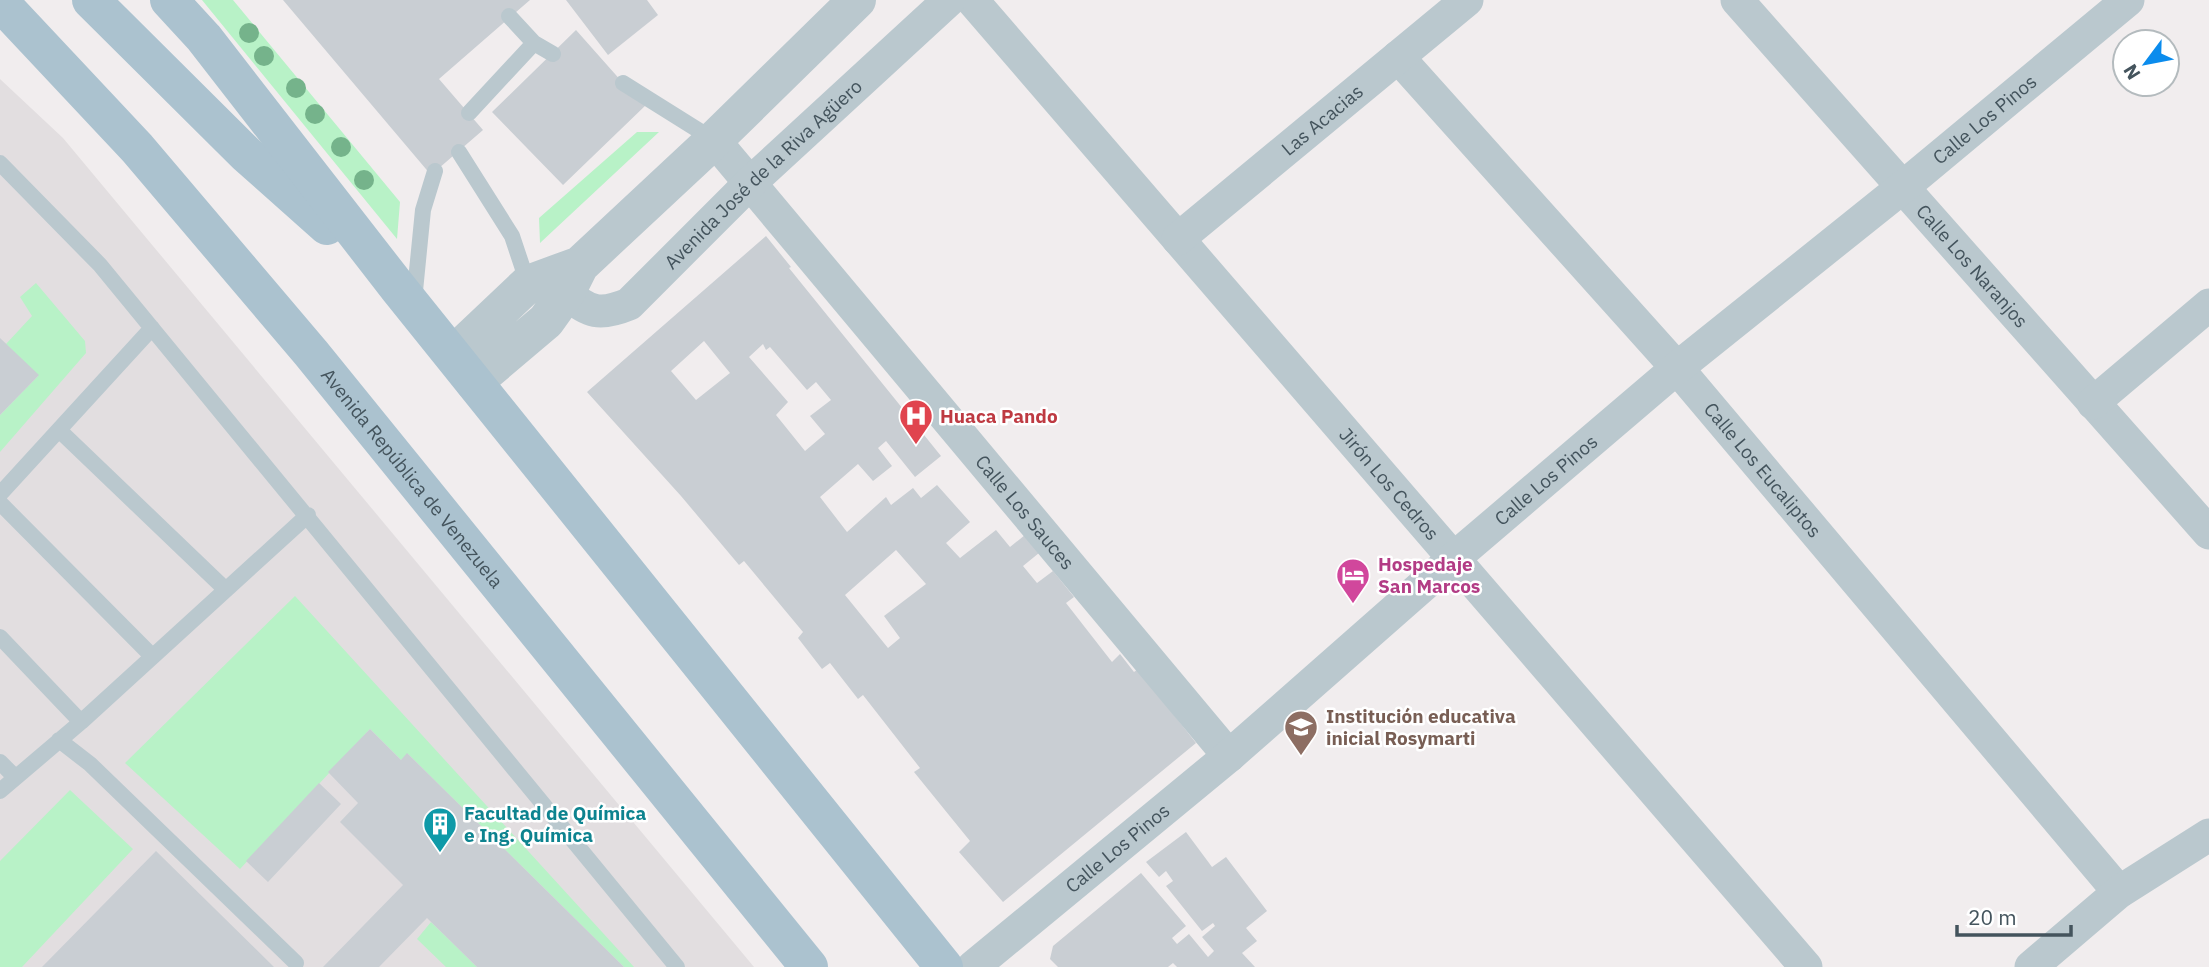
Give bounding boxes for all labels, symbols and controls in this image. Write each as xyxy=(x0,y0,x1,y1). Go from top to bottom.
north arrow xyxy=(2111,28,2181,98)
text: N xyxy=(2118,60,2145,84)
street label: Calle Los Pinos xyxy=(1928,69,2041,169)
street label: Avenida José de la Riva Agüero xyxy=(659,74,867,274)
street label: Las Acacias xyxy=(1276,79,1368,161)
street label: Calle Los Naranjos xyxy=(1911,199,2033,332)
street label: Avenida República de Venezuela xyxy=(316,363,509,593)
hospital icon: Huaca Pando xyxy=(897,397,935,446)
street label: Calle Los Eucaliptos xyxy=(1699,397,1827,542)
place label: Huaca Pando xyxy=(940,404,1058,428)
street label: Jirón Los Cedros xyxy=(1334,423,1444,545)
street label: Calle Los Pinos xyxy=(1489,429,1602,530)
street label: Calle Los Sauces xyxy=(970,450,1080,574)
place label: Hospedaje San Marcos xyxy=(1378,552,1480,598)
hotel icon: Hospedaje San Marcos xyxy=(1334,556,1372,605)
place label: Institución educativa inicial Rosymarti xyxy=(1326,704,1516,750)
school or university icon: Institución educativa inicial Rosymarti xyxy=(1282,708,1320,757)
street label: Calle Los Pinos xyxy=(1060,798,1174,898)
place label: Facultad de Química e Ing. Química xyxy=(464,801,646,847)
building icon: Facultad de Química e Ing. Química xyxy=(421,805,459,854)
scale bar xyxy=(1957,894,2071,938)
text: 20 m xyxy=(1968,903,2017,931)

